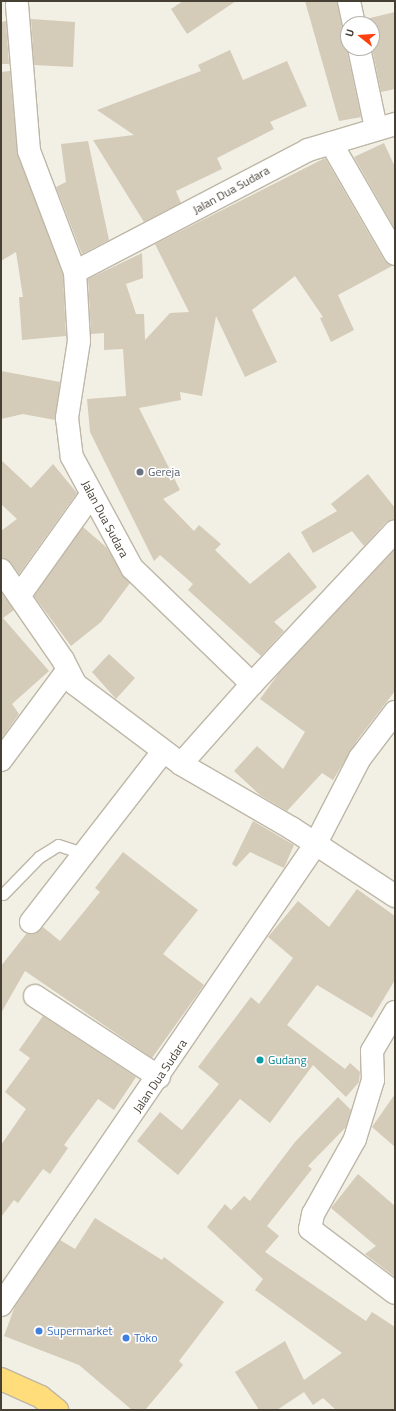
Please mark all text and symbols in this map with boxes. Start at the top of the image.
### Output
north arrow [340,16,380,56]
text: U [341,27,358,39]
street label: Jalan Dua Sudara [190,163,272,217]
place label: Gereja [148,465,180,479]
marker: Gereja [135,467,145,477]
street label: Jalan Dua Sudara [79,478,131,560]
street label: Jalan Dua Sudara [130,1037,190,1115]
place label: Gudang [268,1053,307,1067]
marker: Gudang [255,1055,265,1065]
place label: Supermarket [47,1324,112,1338]
marker: Supermarket [34,1326,44,1336]
place label: Toko [134,1331,157,1345]
marker: Toko [121,1333,131,1343]

